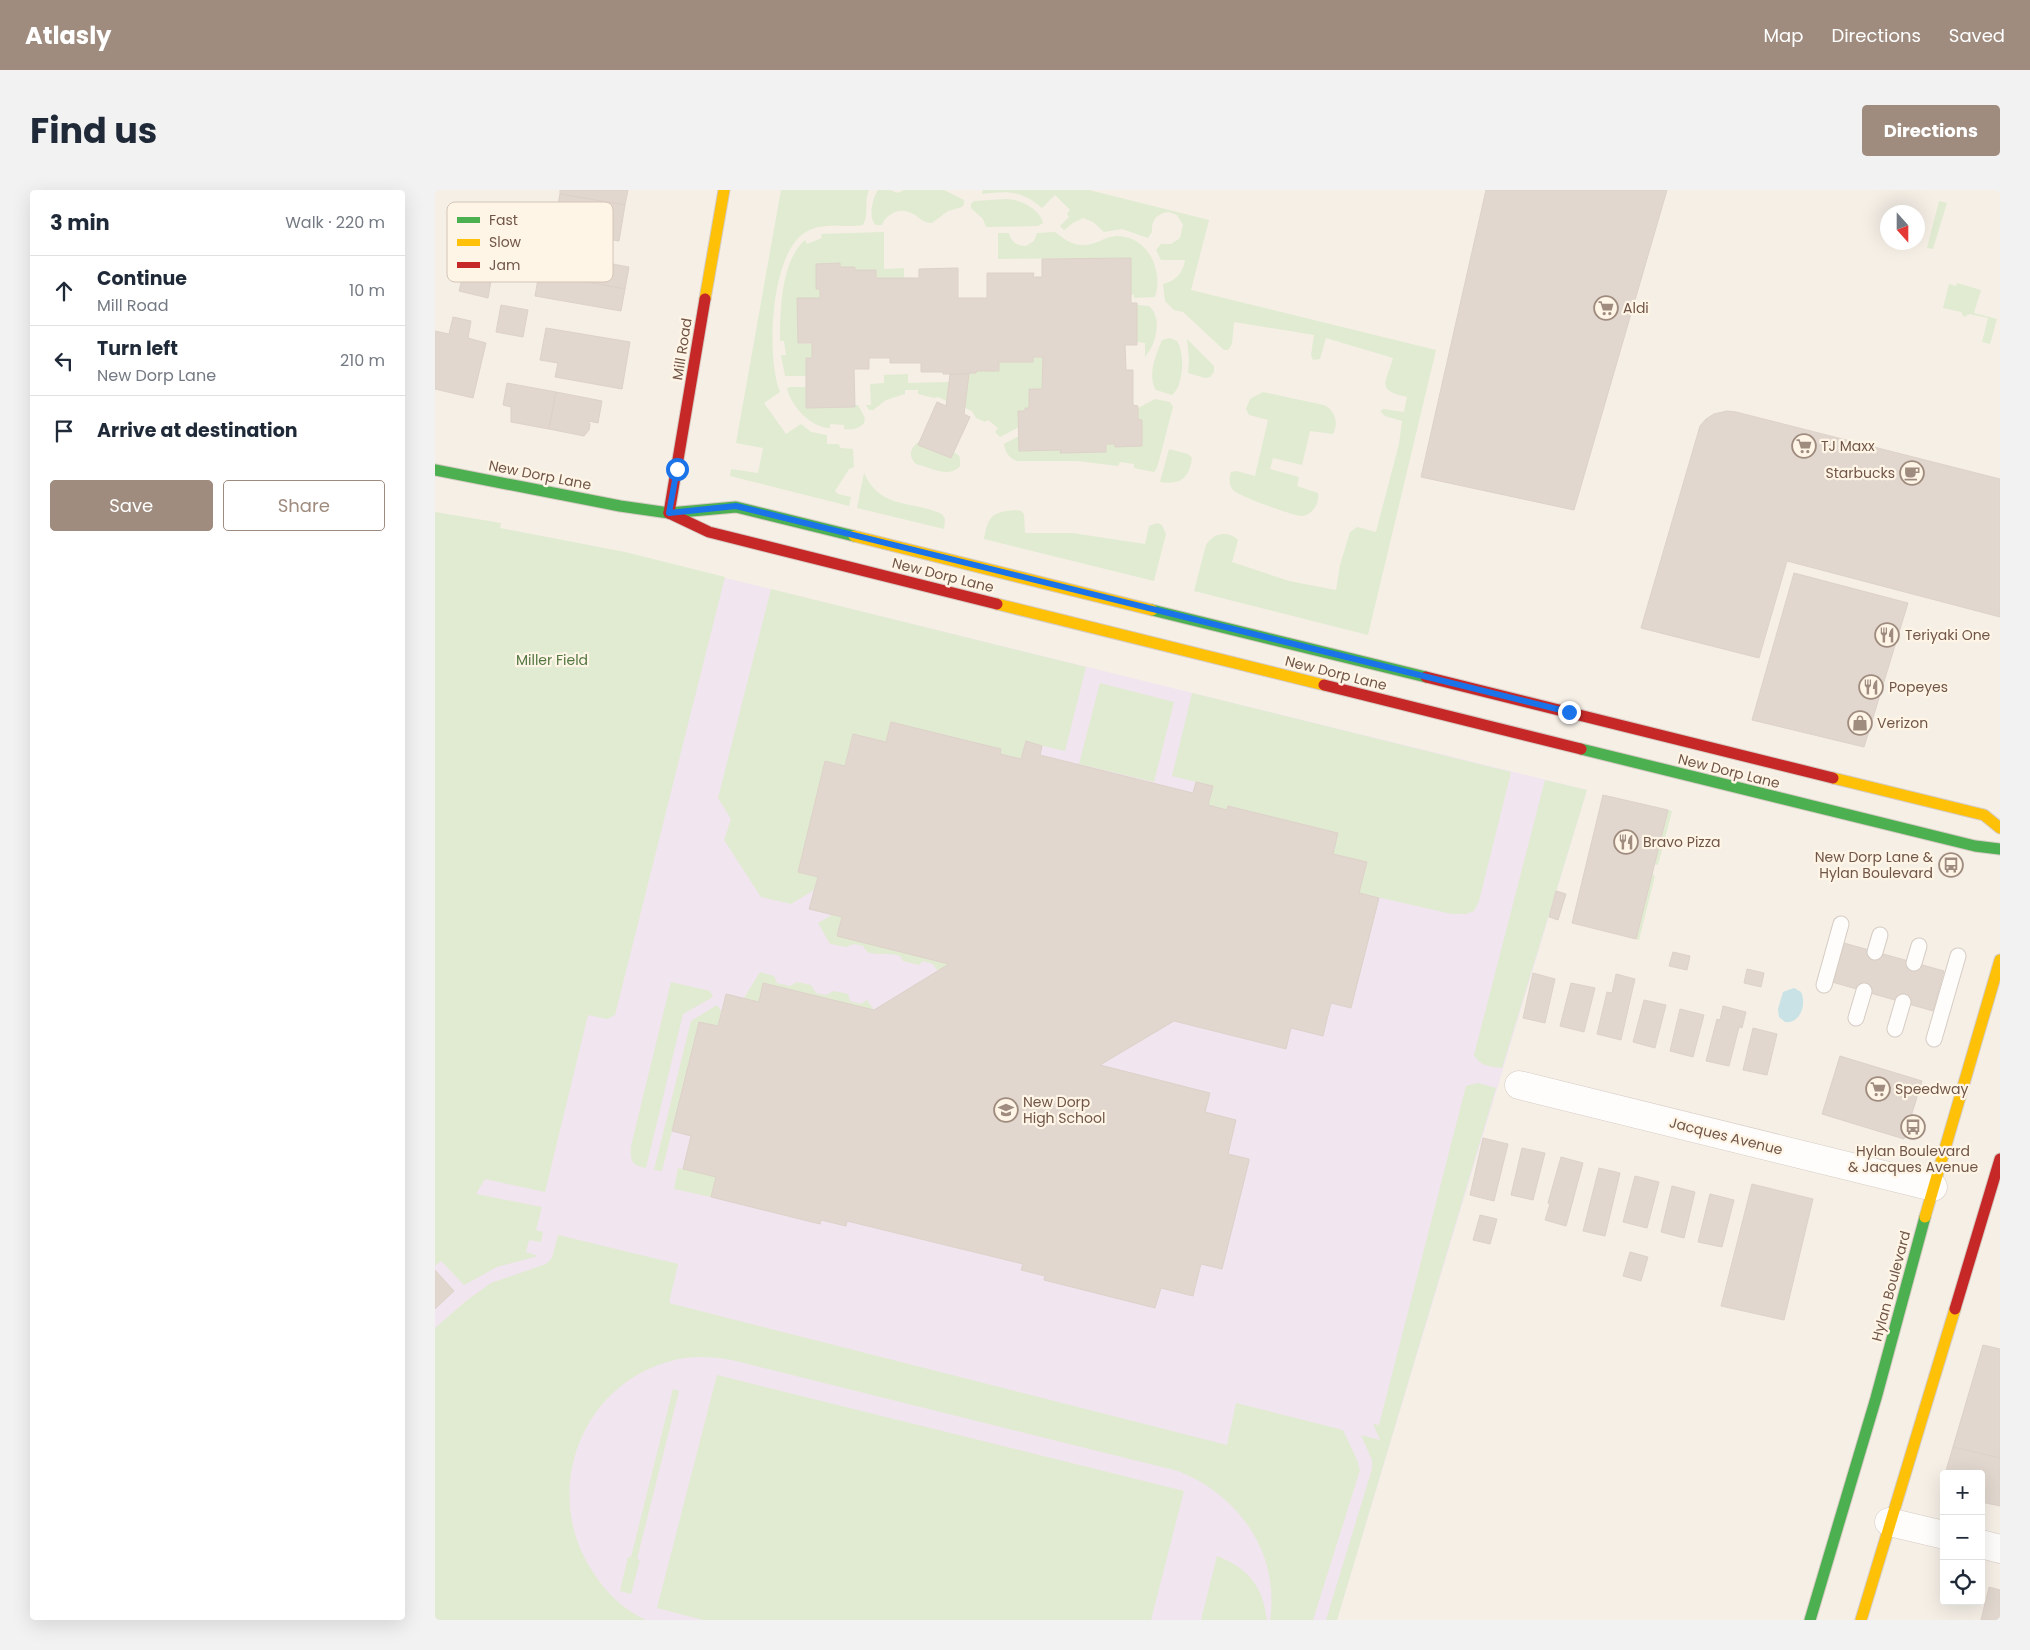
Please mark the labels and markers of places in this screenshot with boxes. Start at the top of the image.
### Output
supermarket icon: Aldi [1593,295,1619,321]
place label: Aldi [1623,298,1649,318]
supermarket icon: TJ Maxx [1791,433,1817,459]
place label: TJ Maxx [1821,436,1875,456]
cafe icon: Starbucks [1899,460,1925,486]
place label: Starbucks [1826,463,1895,483]
restaurant icon: Teriyaki One [1874,622,1900,648]
place label: Teriyaki One [1905,625,1991,645]
restaurant icon: Popeyes [1858,674,1884,700]
place label: Popeyes [1889,677,1948,697]
shop icon: Verizon [1847,710,1873,736]
place label: Verizon [1877,713,1928,733]
restaurant icon: Bravo Pizza [1613,829,1639,855]
place label: Bravo Pizza [1643,832,1721,852]
place label: New Dorp Lane & Hylan Boulevard [1815,847,1934,883]
bus stop icon: New Dorp Lane & Hylan Boulevard [1938,852,1964,878]
supermarket icon: Speedway [1865,1076,1891,1102]
place label: Speedway [1895,1079,1968,1099]
place label: New Dorp High School [1023,1092,1105,1128]
school or university icon: New Dorp High School [993,1097,1019,1123]
bus stop icon: Hylan Boulevard & Jacques Avenue [1900,1114,1926,1140]
place label: Hylan Boulevard & Jacques Avenue [1848,1141,1978,1177]

